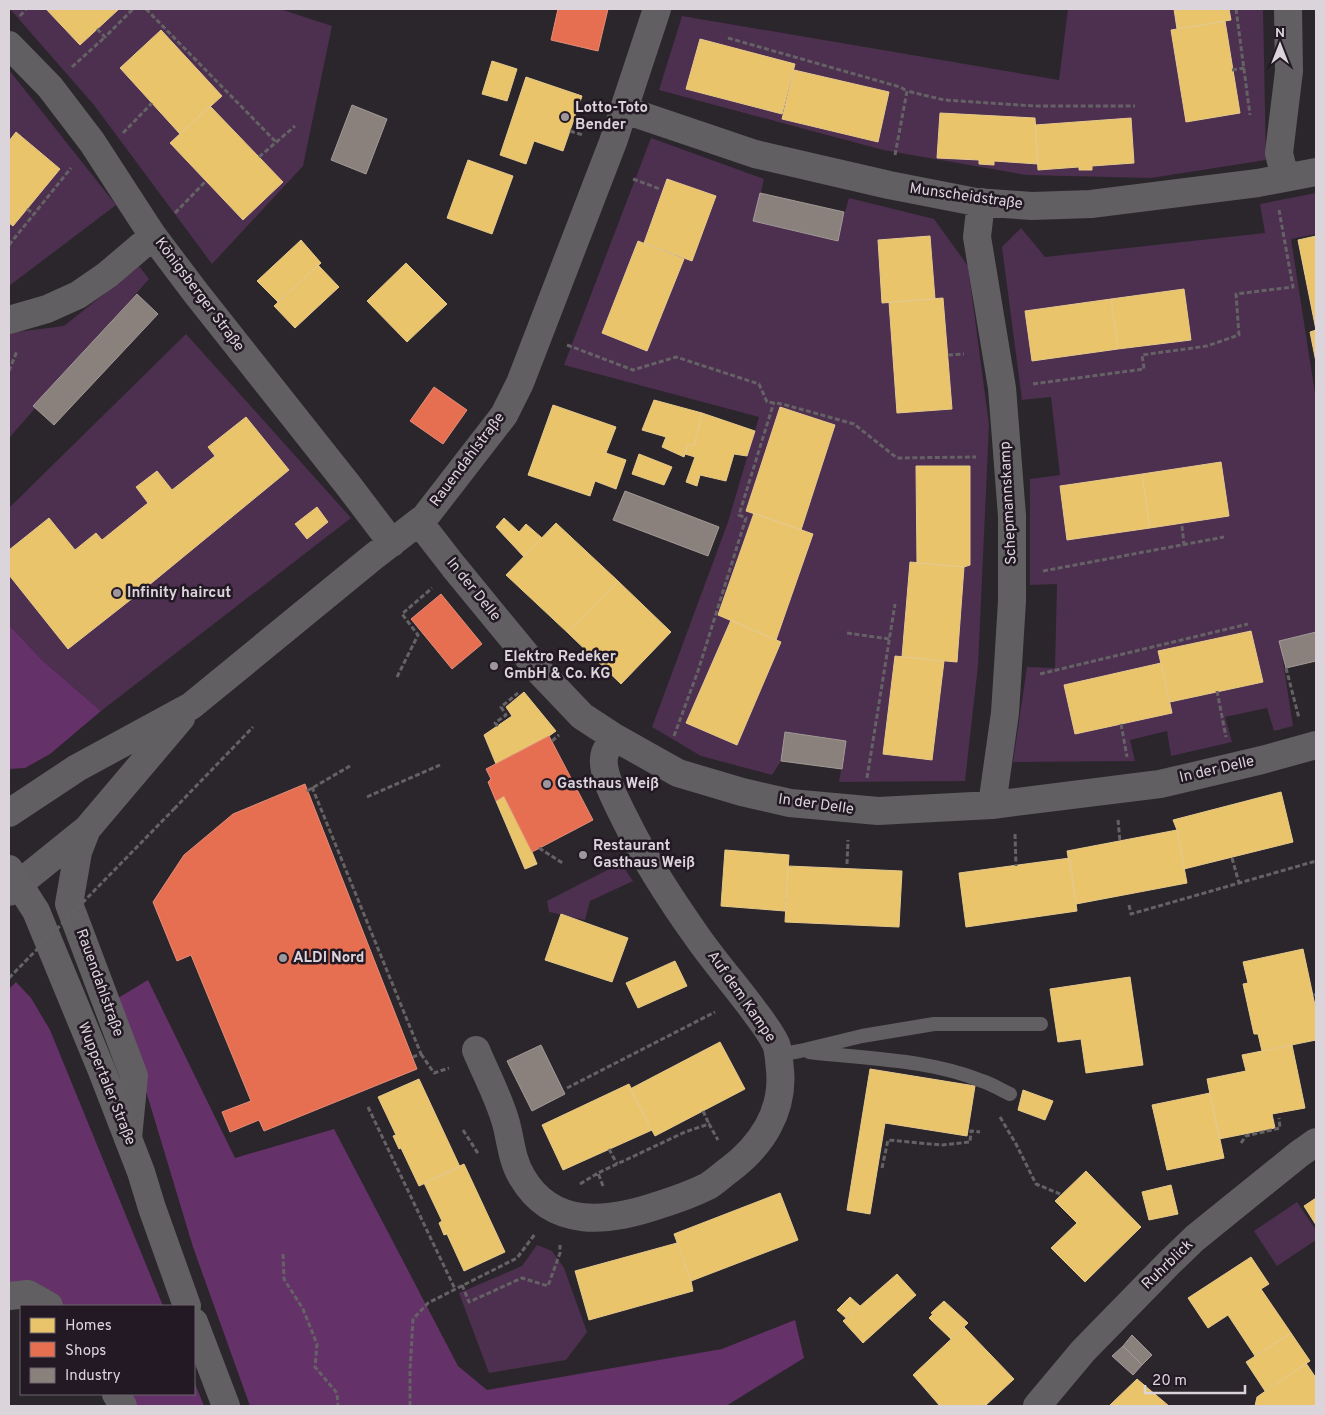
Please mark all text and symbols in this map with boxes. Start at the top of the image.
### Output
north arrow [1255,20,1305,70]
text: N [1275,25,1285,42]
place label: Lotto-Toto Bender [575,99,648,135]
marker: Lotto-Toto Bender [559,111,571,123]
street label: Munscheidstraße [908,180,1024,214]
street label: Königsberger Straße [150,234,248,356]
street label: Rauendahlstraße [426,409,510,511]
street label: Schepmannskamp [996,441,1022,565]
street label: In der Delle [442,554,504,626]
place label: Infinity haircut [127,584,231,603]
marker: Infinity haircut [111,587,123,599]
place label: Elektro Redeker GmbH & Co. KG [504,648,617,684]
marker: Elektro Redeker GmbH & Co. KG [488,660,500,672]
street label: In der Delle [1178,752,1256,788]
place label: Gasthaus Weiß [557,775,659,794]
marker: Gasthaus Weiß [541,778,553,790]
street label: In der Delle [777,790,855,820]
place label: Restaurant Gasthaus Weiß [593,837,695,873]
marker: Restaurant Gasthaus Weiß [577,849,589,861]
street label: Rauendahlstraße [71,926,127,1040]
street label: Auf dem Kampe [702,948,780,1046]
place label: ALDI Nord [293,949,365,968]
marker: ALDI Nord [277,952,289,964]
street label: Wuppertaler Straße [73,1020,139,1148]
street label: Ruhrblick [1138,1236,1198,1294]
legend [20,1305,195,1395]
text: Homes [65,1317,112,1336]
text: Shops [65,1342,106,1361]
scale bar [1145,1362,1245,1394]
text: Industry [65,1367,121,1386]
text: 20 m [1152,1372,1187,1391]

